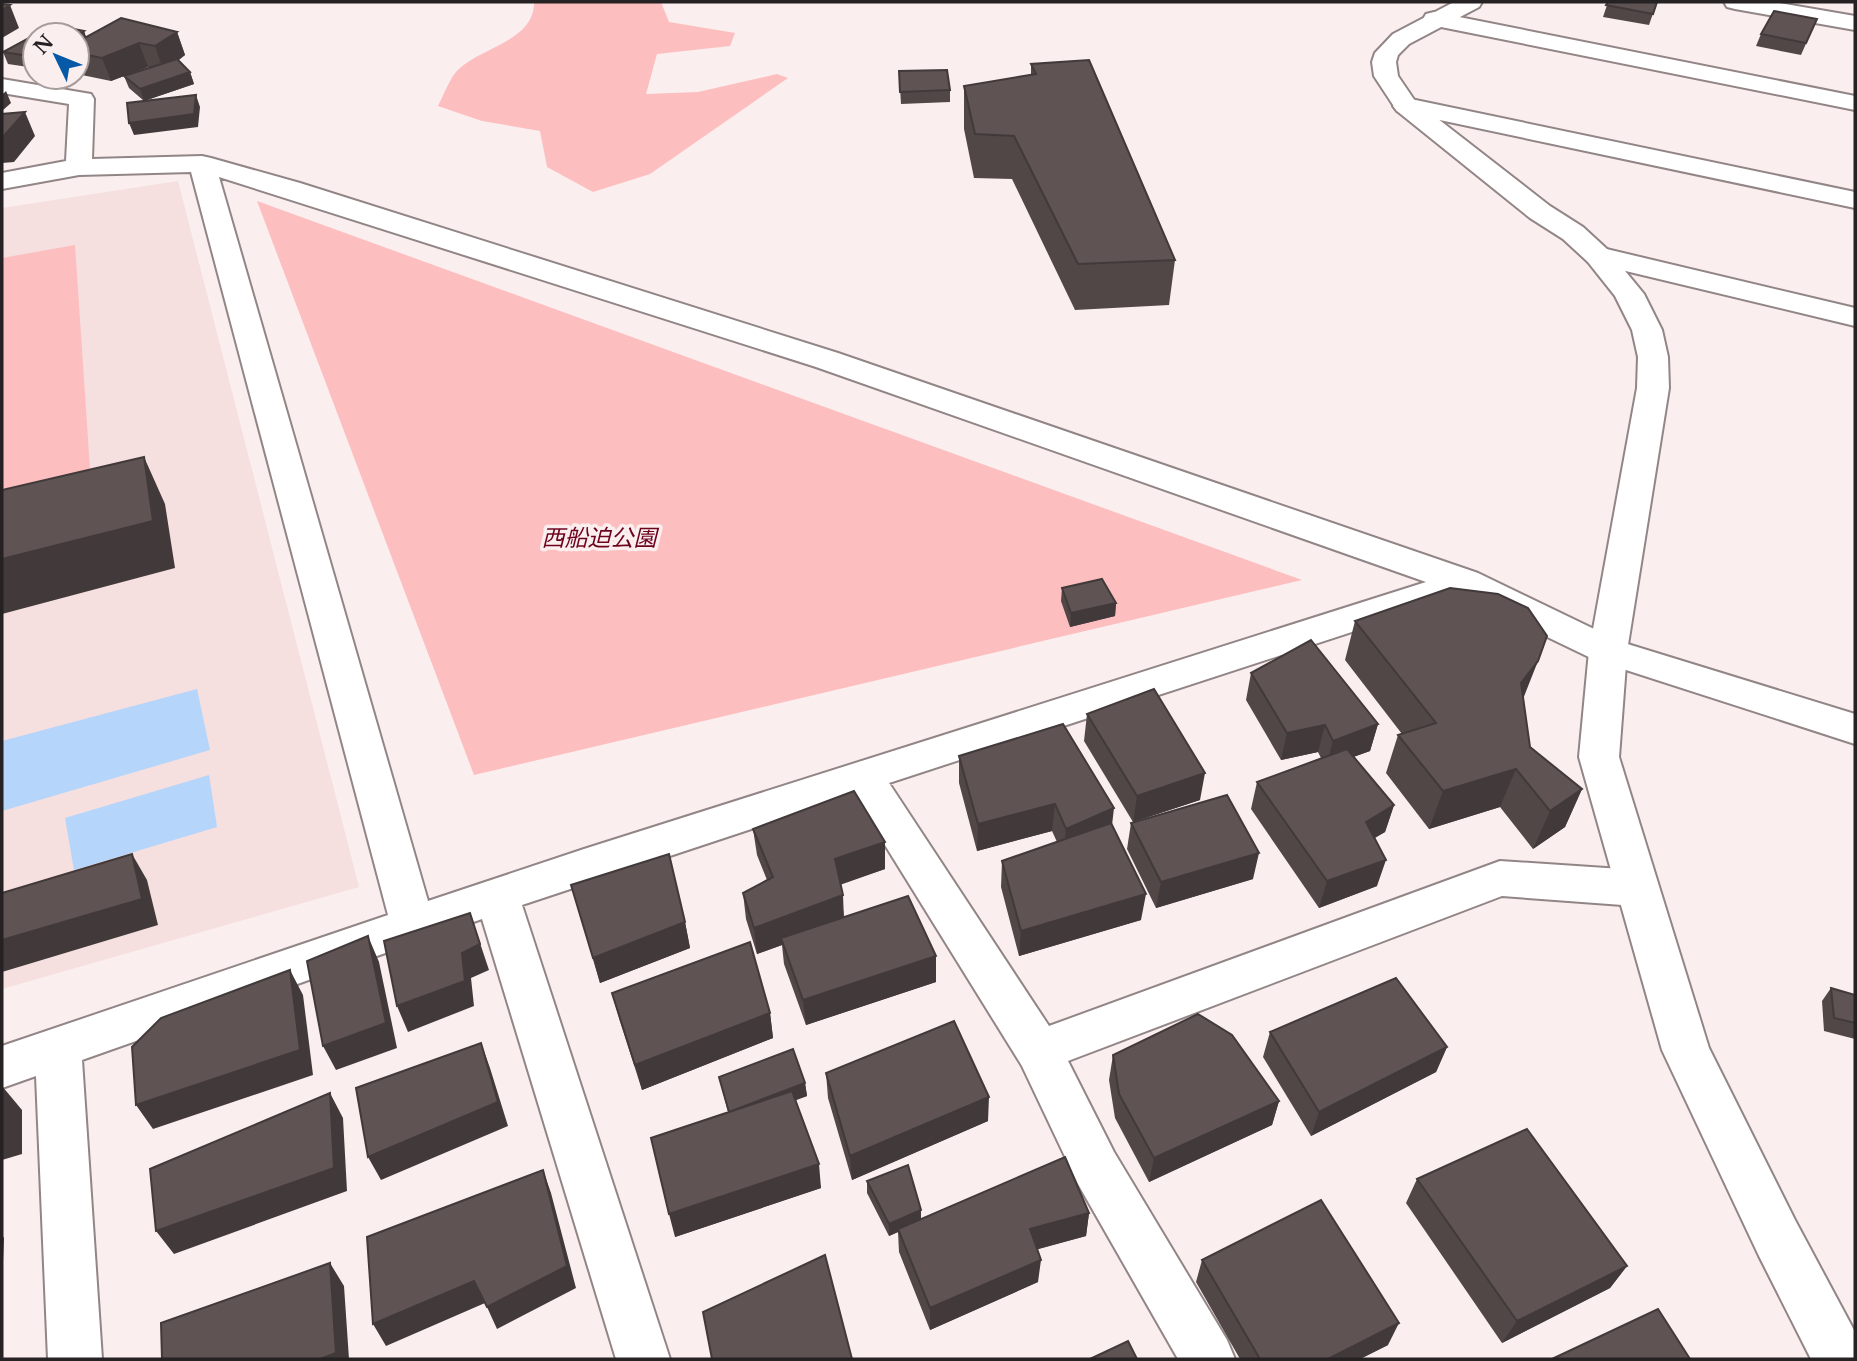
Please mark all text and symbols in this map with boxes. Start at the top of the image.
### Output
north arrow [21,21,91,91]
text: N [29,30,59,59]
park label: 西船迫公園 [542,524,660,552]

